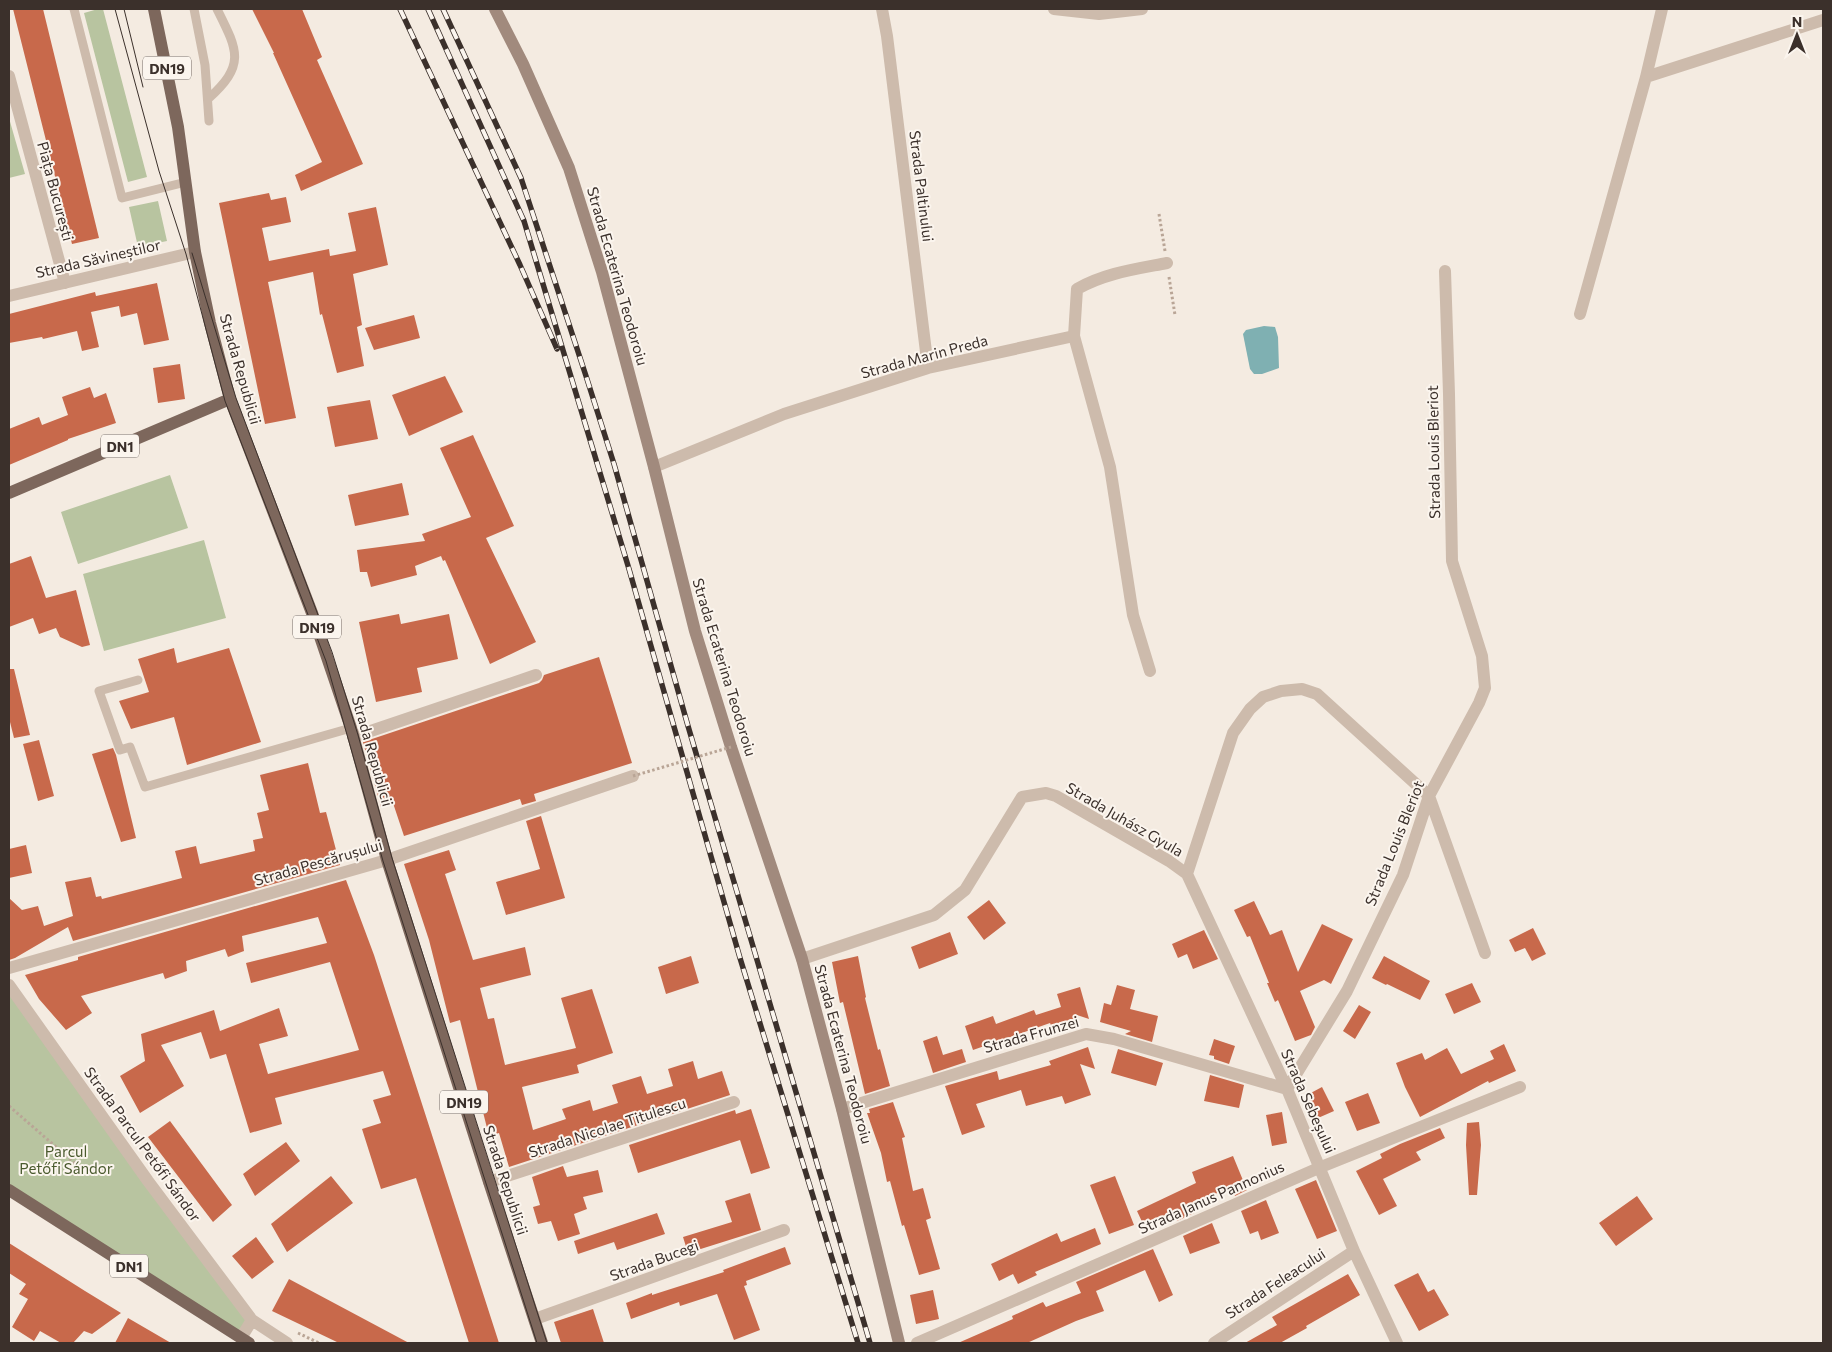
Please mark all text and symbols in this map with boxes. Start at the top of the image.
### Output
north arrow [1772,10,1822,60]
text: N [1792,13,1802,30]
road number: DN19 [143,56,191,80]
street label: Strada Paltinului [906,129,938,243]
street label: Piața București [32,139,78,243]
street label: Strada Ecaterina Teodoroiu [584,185,652,367]
street label: Strada Săvineștilor [34,235,163,283]
street label: Strada Republicii [217,312,265,426]
street label: Strada Marin Preda [858,330,990,382]
street label: Strada Louis Bleriot [1423,385,1443,519]
road number: DN1 [101,434,139,458]
street label: Strada Ecaterina Teodoroiu [689,576,761,758]
road number: DN19 [293,616,341,638]
street label: Strada Republicii [349,694,397,808]
street label: Strada Juhász Gyula [1063,778,1187,860]
street label: Strada Louis Bleriot [1361,778,1427,908]
street label: Strada Pescărușului [252,835,385,891]
street label: Strada Ecaterina Teodoroiu [811,962,877,1146]
street label: Strada Frunzei [981,1012,1081,1056]
street label: Strada Sebeșului [1276,1046,1340,1157]
street label: Strada Parcul Petőfi Sándor [81,1063,205,1225]
road number: DN19 [440,1090,488,1114]
street label: Strada Nicolae Titulescu [526,1093,688,1161]
street label: Strada Republicii [480,1123,532,1237]
park label: Parcul Petőfi Sándor [19,1142,113,1177]
street label: Strada Janus Pannonius [1135,1157,1287,1237]
street label: Strada Bucegi [607,1236,701,1284]
street label: Strada Feleacului [1222,1244,1328,1322]
road number: DN1 [110,1254,148,1278]

